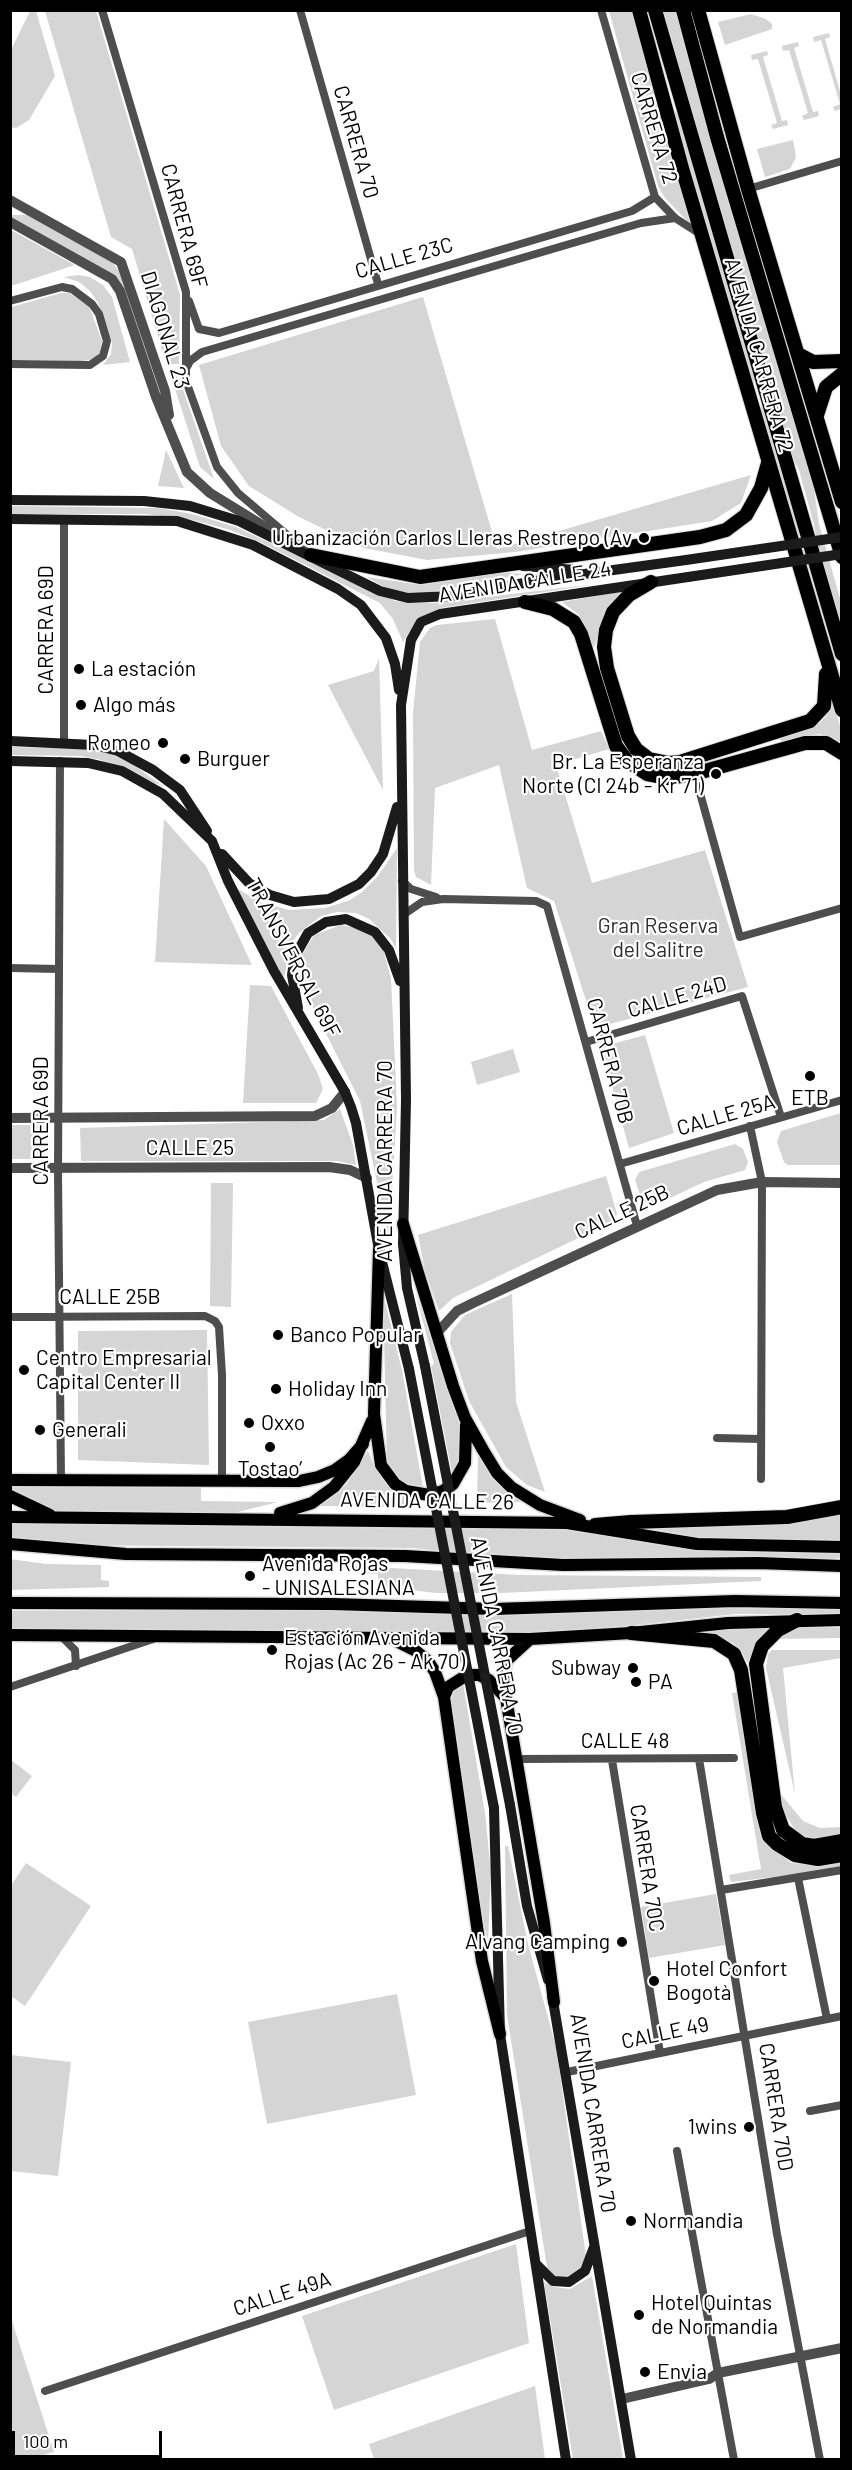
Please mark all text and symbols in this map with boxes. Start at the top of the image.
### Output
street label: CARRERA 72 [625,69,683,187]
street label: CARRERA 70 [328,83,384,201]
street label: CARRERA 69F [155,161,213,291]
street label: CALLE 23C [352,232,456,284]
street label: AVENIDA CARRERA 72 [719,255,799,455]
street label: DIAGONAL 23 [135,268,195,392]
place label: Urbanización Carlos Lleras Restrepo (Av [272,525,632,551]
marker: Urbanización Carlos Lleras Restrepo (Av [637,531,651,545]
street label: AVENIDA CALLE 24 [437,556,613,608]
street label: CARRERA 69D [33,565,59,695]
place label: La estación [91,656,196,682]
marker: La estación [72,662,86,676]
place label: Algo más [93,692,176,718]
marker: Algo más [74,698,88,712]
place label: Romeo [87,730,151,756]
marker: Romeo [156,736,170,750]
place label: Burguer [197,746,270,772]
place label: Br. La Esperanza Norte (Cl 24b - Kr 71) [522,749,704,799]
marker: Burguer [178,752,192,766]
marker: Br. La Esperanza Norte (Cl 24b - Kr 71) [709,767,723,781]
street label: TRANSVERSAL 69F [240,874,346,1042]
park label: Gran Reserva del Salitre [598,913,718,963]
street label: CALLE 24D [624,971,730,1023]
street label: CARRERA 70B [581,995,639,1127]
street label: CARRERA 69D [28,1056,54,1186]
street label: AVENIDA CARRERA 70 [372,1060,398,1262]
marker: ETB [803,1069,817,1083]
place label: ETB [791,1085,829,1111]
street label: CALLE 25A [674,1089,778,1141]
street label: CALLE 25 [146,1135,234,1161]
street label: CALLE 25B [571,1179,673,1245]
street label: CALLE 25B [59,1284,161,1310]
place label: Banco Popular [290,1322,421,1348]
marker: Banco Popular [271,1328,285,1342]
place label: Centro Empresarial Capital Center II [36,1345,212,1395]
marker: Centro Empresarial Capital Center II [17,1363,31,1377]
place label: Holiday Inn [288,1376,387,1402]
marker: Holiday Inn [269,1382,283,1396]
place label: Oxxo [261,1410,305,1436]
marker: Oxxo [242,1416,256,1430]
place label: Generali [52,1417,127,1443]
marker: Generali [33,1423,47,1437]
marker: Tostao’ [263,1440,277,1454]
place label: Tostao’ [238,1456,302,1482]
street label: AVENIDA CALLE 26 [340,1487,514,1515]
street label: AVENIDA CARRERA 70 [465,1535,529,1737]
place label: Avenida Rojas - UNISALESIANA [262,1551,415,1601]
marker: Avenida Rojas - UNISALESIANA [243,1569,257,1583]
place label: Estación Avenida Rojas (Ac 26 - Ak 70) [284,1625,465,1675]
marker: Estación Avenida Rojas (Ac 26 - Ak 70) [265,1643,279,1657]
place label: Subway [551,1655,621,1681]
marker: Subway [626,1661,640,1675]
place label: PA [648,1669,673,1695]
marker: PA [629,1675,643,1689]
street label: CALLE 48 [581,1728,669,1754]
street label: CARRERA 70C [624,1802,670,1934]
place label: Alvang Camping [465,1929,610,1955]
marker: Alvang Camping [615,1935,629,1949]
place label: Hotel Confort Bogotà [666,1956,788,2006]
marker: Hotel Confort Bogotà [647,1974,661,1988]
street label: AVENIDA CARRERA 70 [565,2011,621,2215]
street label: CALLE 49 [619,2011,711,2055]
street label: CARRERA 70D [753,2041,799,2173]
place label: 1wins [688,2114,737,2140]
marker: 1wins [742,2120,756,2134]
place label: Normandia [643,2208,743,2234]
marker: Normandia [624,2214,638,2228]
street label: CALLE 49A [230,2266,334,2322]
place label: Hotel Quintas de Normandia [651,2290,778,2340]
marker: Hotel Quintas de Normandia [632,2308,646,2322]
place label: Envia [657,2359,707,2385]
marker: Envia [638,2365,652,2379]
scale bar [15,2419,165,2457]
text: 100 m [23,2430,68,2452]

